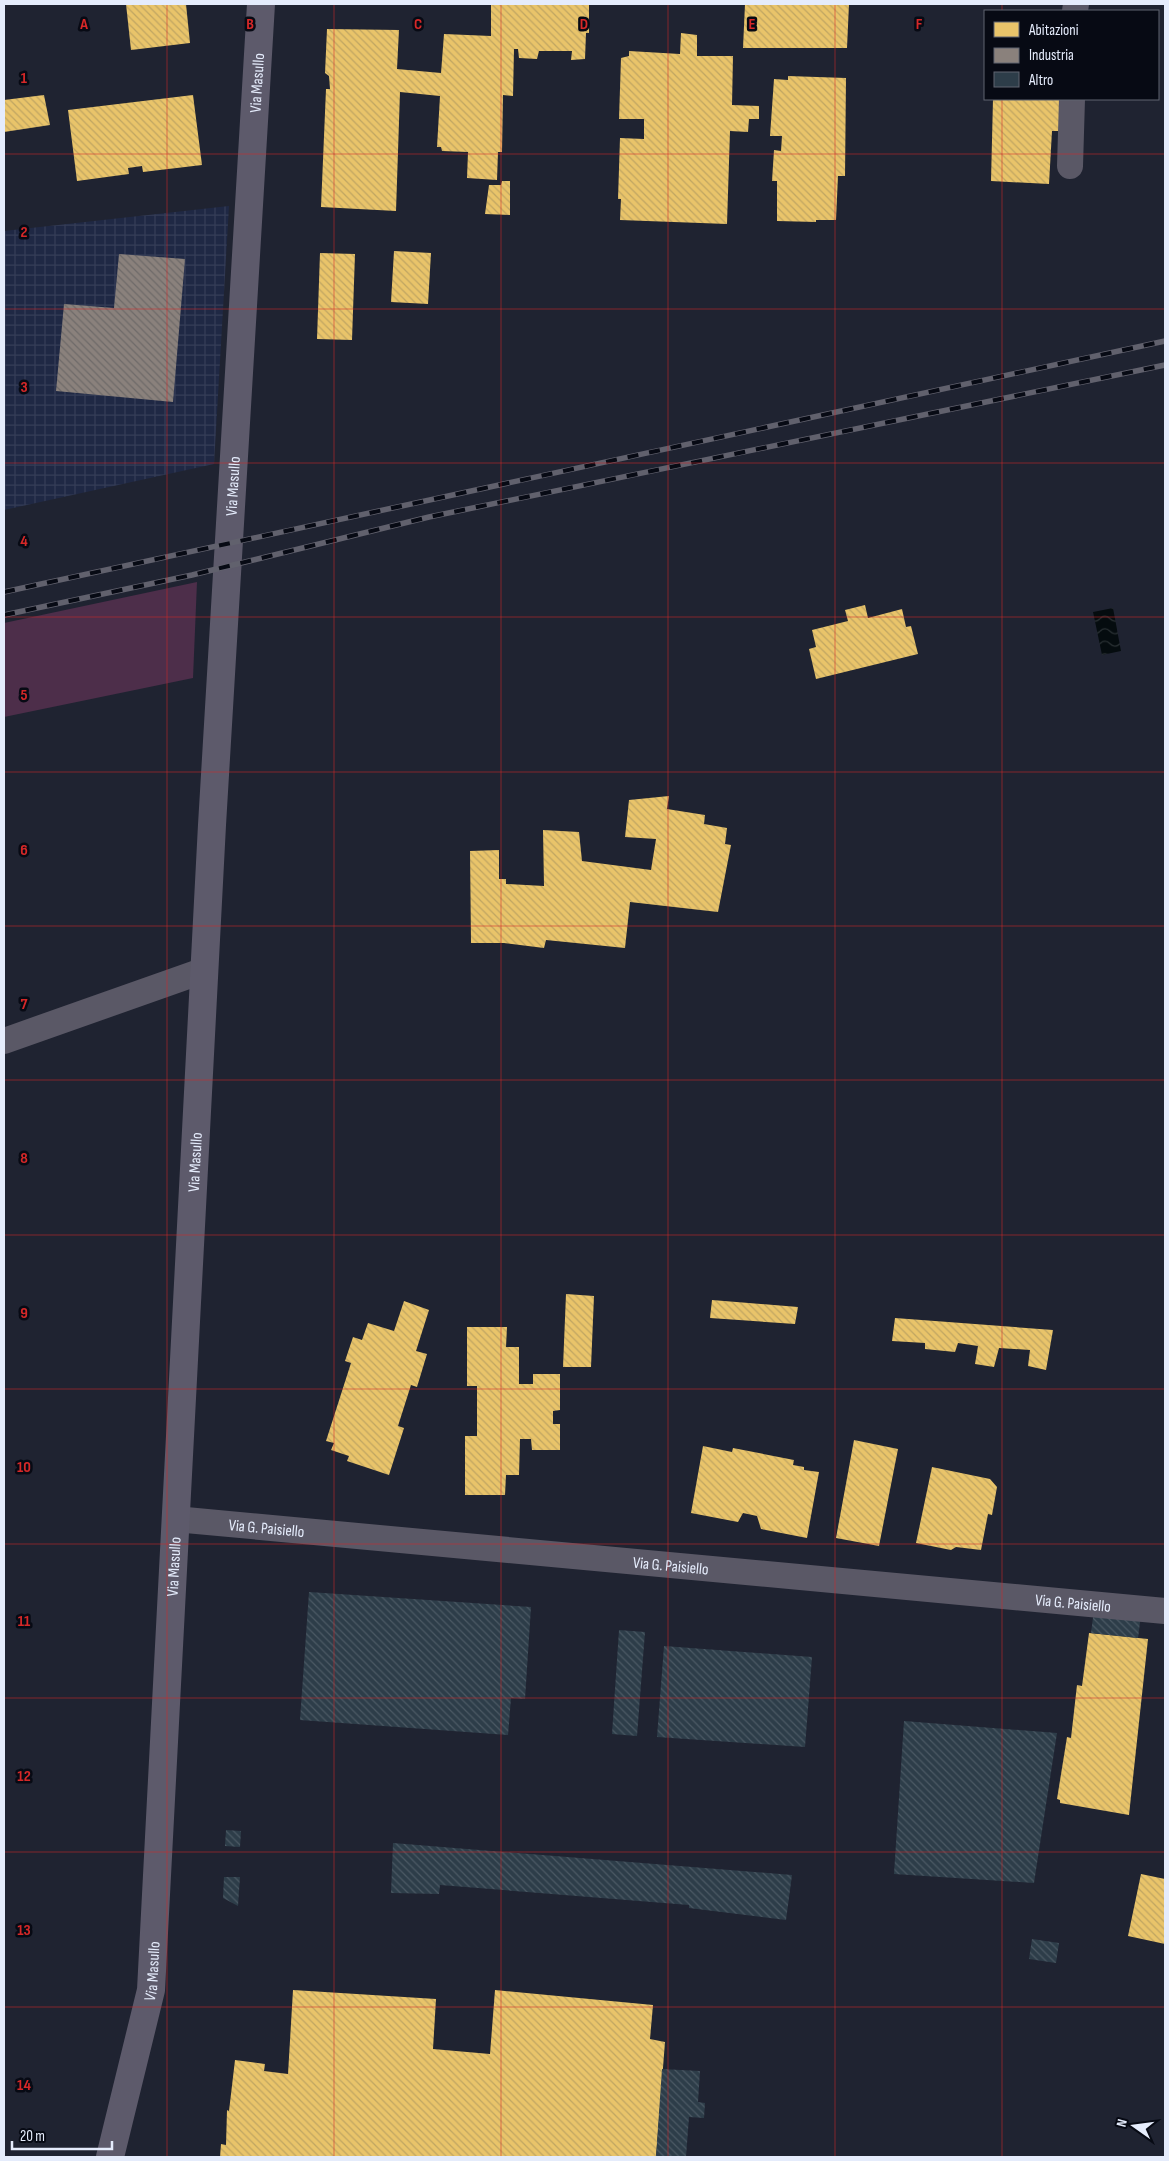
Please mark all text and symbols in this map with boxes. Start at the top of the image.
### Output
legend [984,10,1159,100]
text: A [79,15,88,34]
text: B [246,15,254,34]
text: C [414,15,422,34]
text: D [580,15,588,34]
text: E [749,15,756,34]
text: F [916,15,923,34]
text: Abitazioni [1028,21,1079,40]
text: Industria [1029,46,1074,65]
street label: Via Masullo [247,53,269,113]
text: 1 [21,69,28,88]
text: Altro [1028,71,1053,90]
text: 2 [20,223,28,242]
text: 3 [20,378,28,397]
street label: Via Masullo [222,456,245,517]
text: 4 [20,532,28,551]
text: 5 [20,686,28,705]
text: 6 [20,841,28,860]
text: 7 [21,995,28,1014]
street label: Via Masullo [185,1132,207,1192]
text: 8 [20,1149,28,1168]
text: 9 [20,1304,28,1323]
text: 10 [17,1458,31,1477]
street label: Via G. Paisiello [228,1516,305,1542]
street label: Via Masullo [164,1536,186,1597]
street label: Via G. Paisiello [632,1554,709,1580]
street label: Via G. Paisiello [1034,1591,1112,1617]
text: 11 [18,1612,31,1631]
text: 12 [17,1767,31,1786]
text: 13 [17,1921,31,1940]
street label: Via Masullo [141,1941,165,2003]
text: 14 [17,2076,31,2095]
north arrow [1109,2101,1159,2151]
text: N [1113,2117,1131,2129]
scale bar [12,2118,112,2150]
text: 20 m [20,2127,45,2146]

